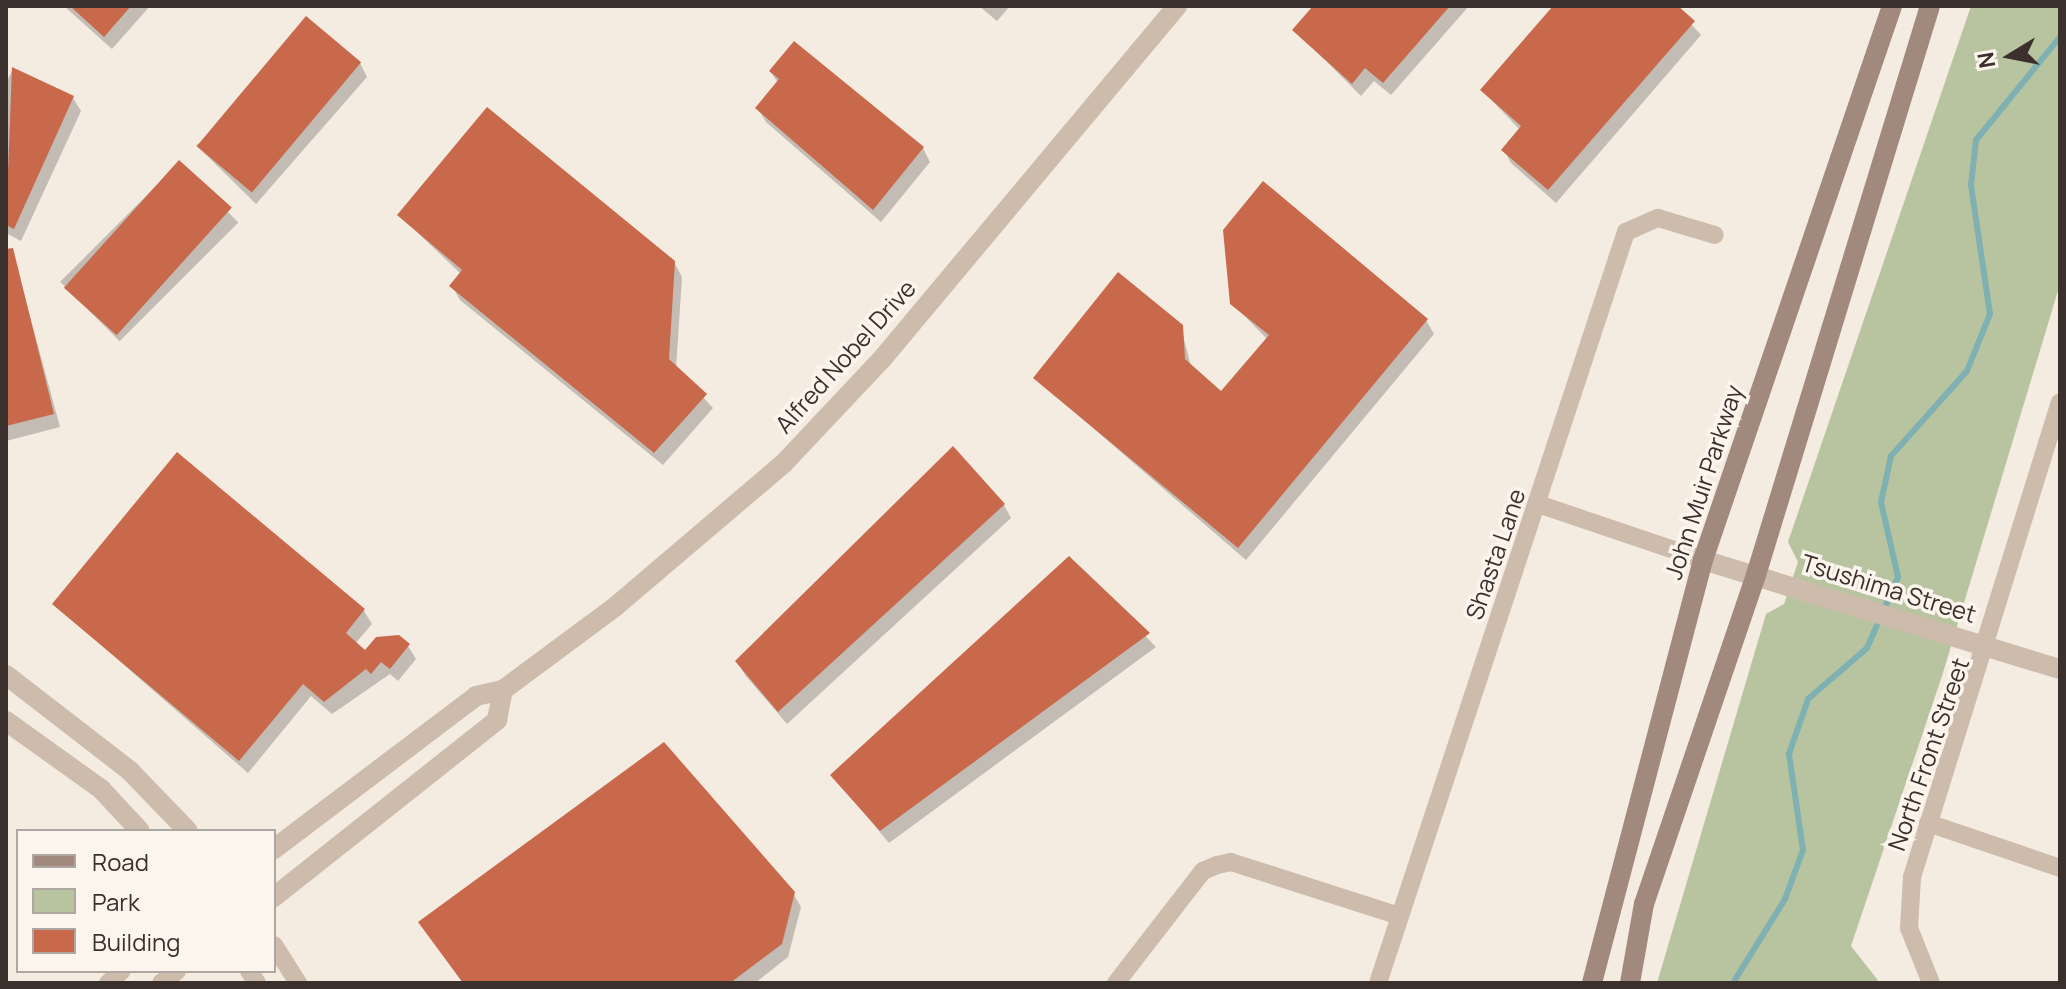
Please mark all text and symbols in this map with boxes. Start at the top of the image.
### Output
north arrow [1970,16,2050,96]
text: N [1970,50,2003,71]
street label: Alfred Nobel Drive [769,273,921,439]
street label: John Muir Parkway [1658,381,1748,583]
street label: Shasta Lane [1459,485,1531,623]
street label: Tsushima Street [1798,548,1980,628]
street label: North Front Street [1882,654,1974,854]
legend [16,829,276,973]
text: Road [92,845,149,878]
text: Park [92,885,140,918]
text: Building [92,925,180,958]

